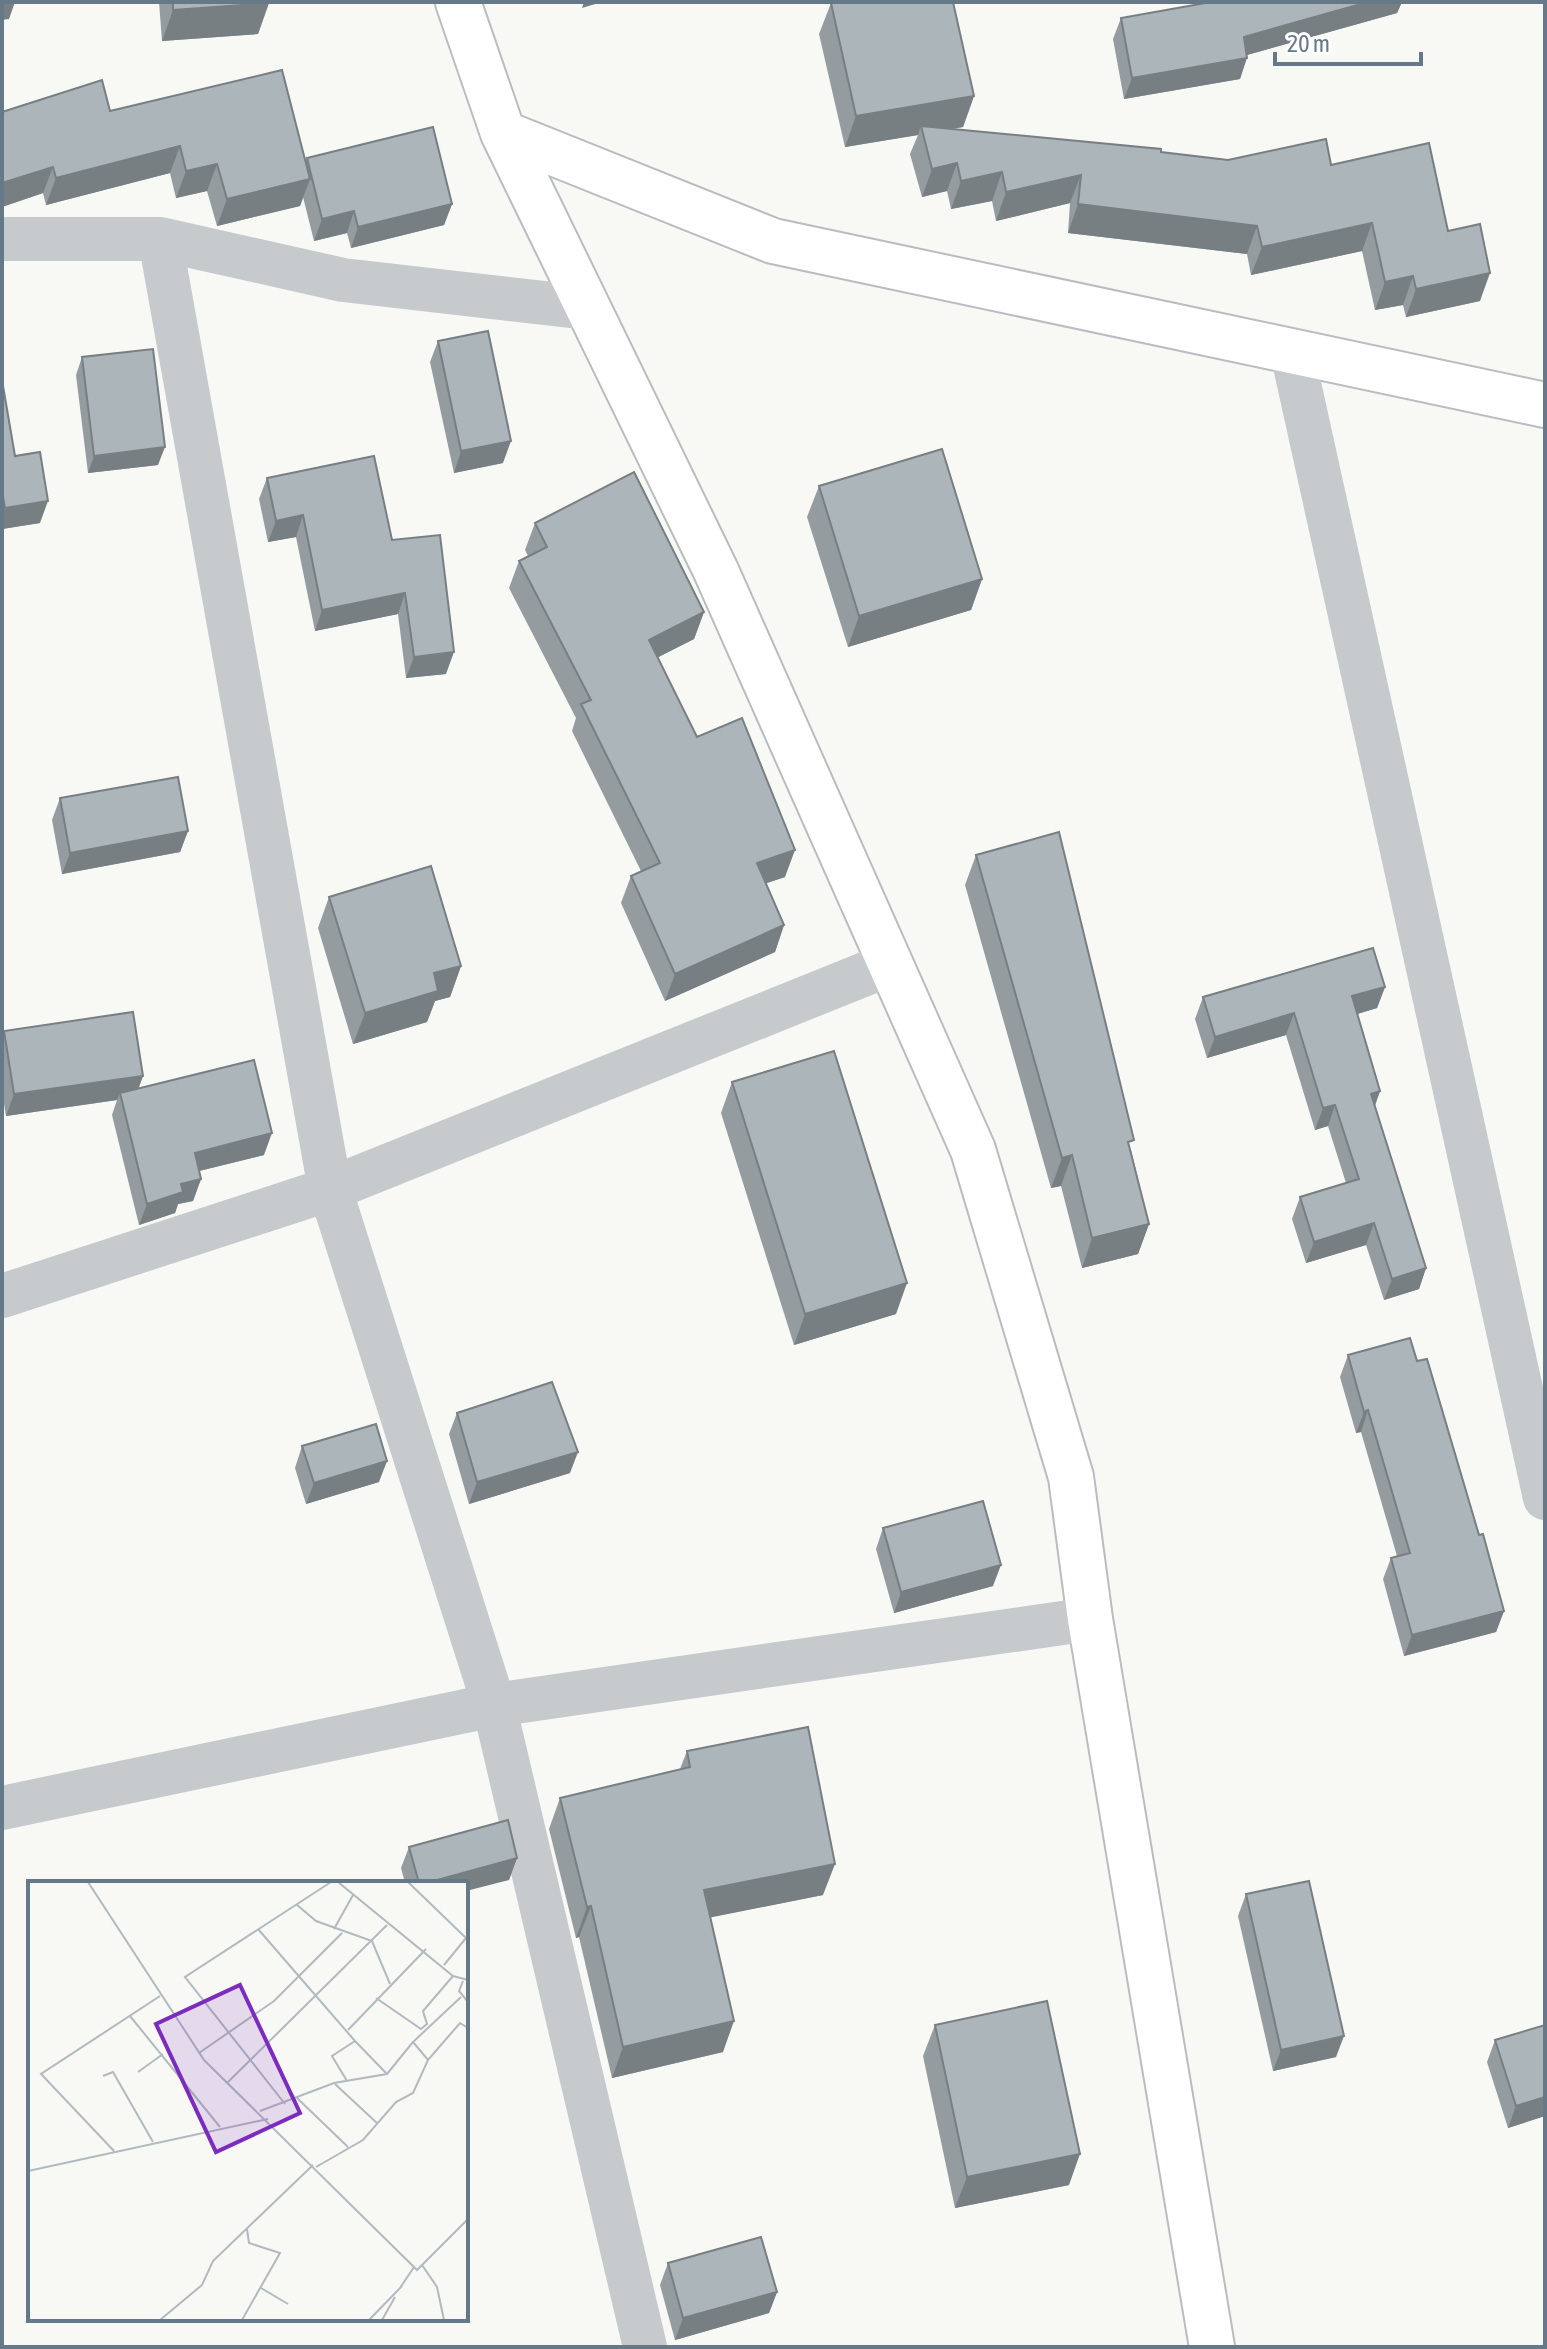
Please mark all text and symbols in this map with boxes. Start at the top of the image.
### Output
scale bar [1275,16,1421,66]
text: 20 m [1287,30,1330,57]
inset map [28,1881,468,2321]

